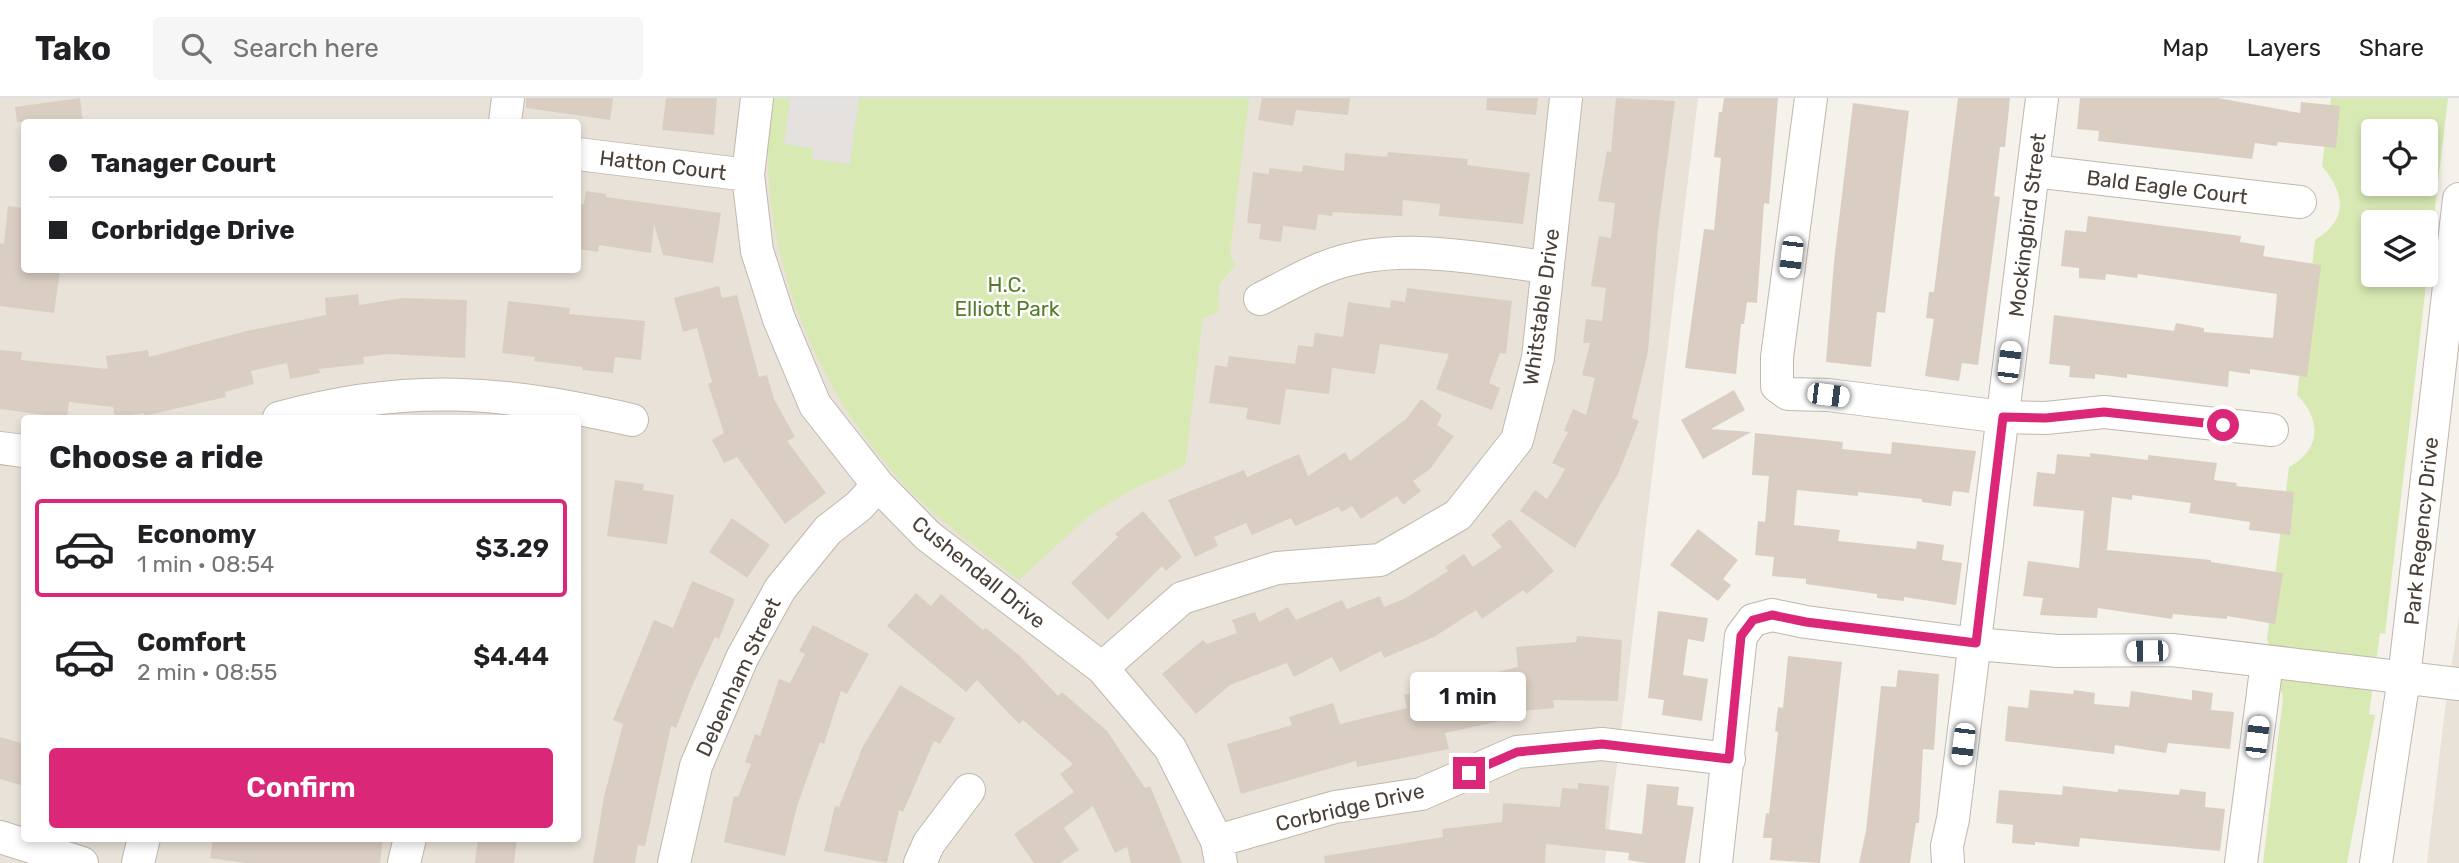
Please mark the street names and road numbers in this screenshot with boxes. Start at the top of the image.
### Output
street label: Mockingbird Street [2003,132,2051,318]
street label: Hatton Court [598,145,728,185]
street label: Bald Eagle Court [2085,165,2249,209]
street label: Whitstable Drive [1518,227,1564,387]
street label: Park Regency Drive [2399,436,2443,626]
street label: Cushendall Drive [907,510,1051,634]
street label: Debenham Street [690,594,786,760]
street label: Corbridge Drive [1273,778,1427,836]

